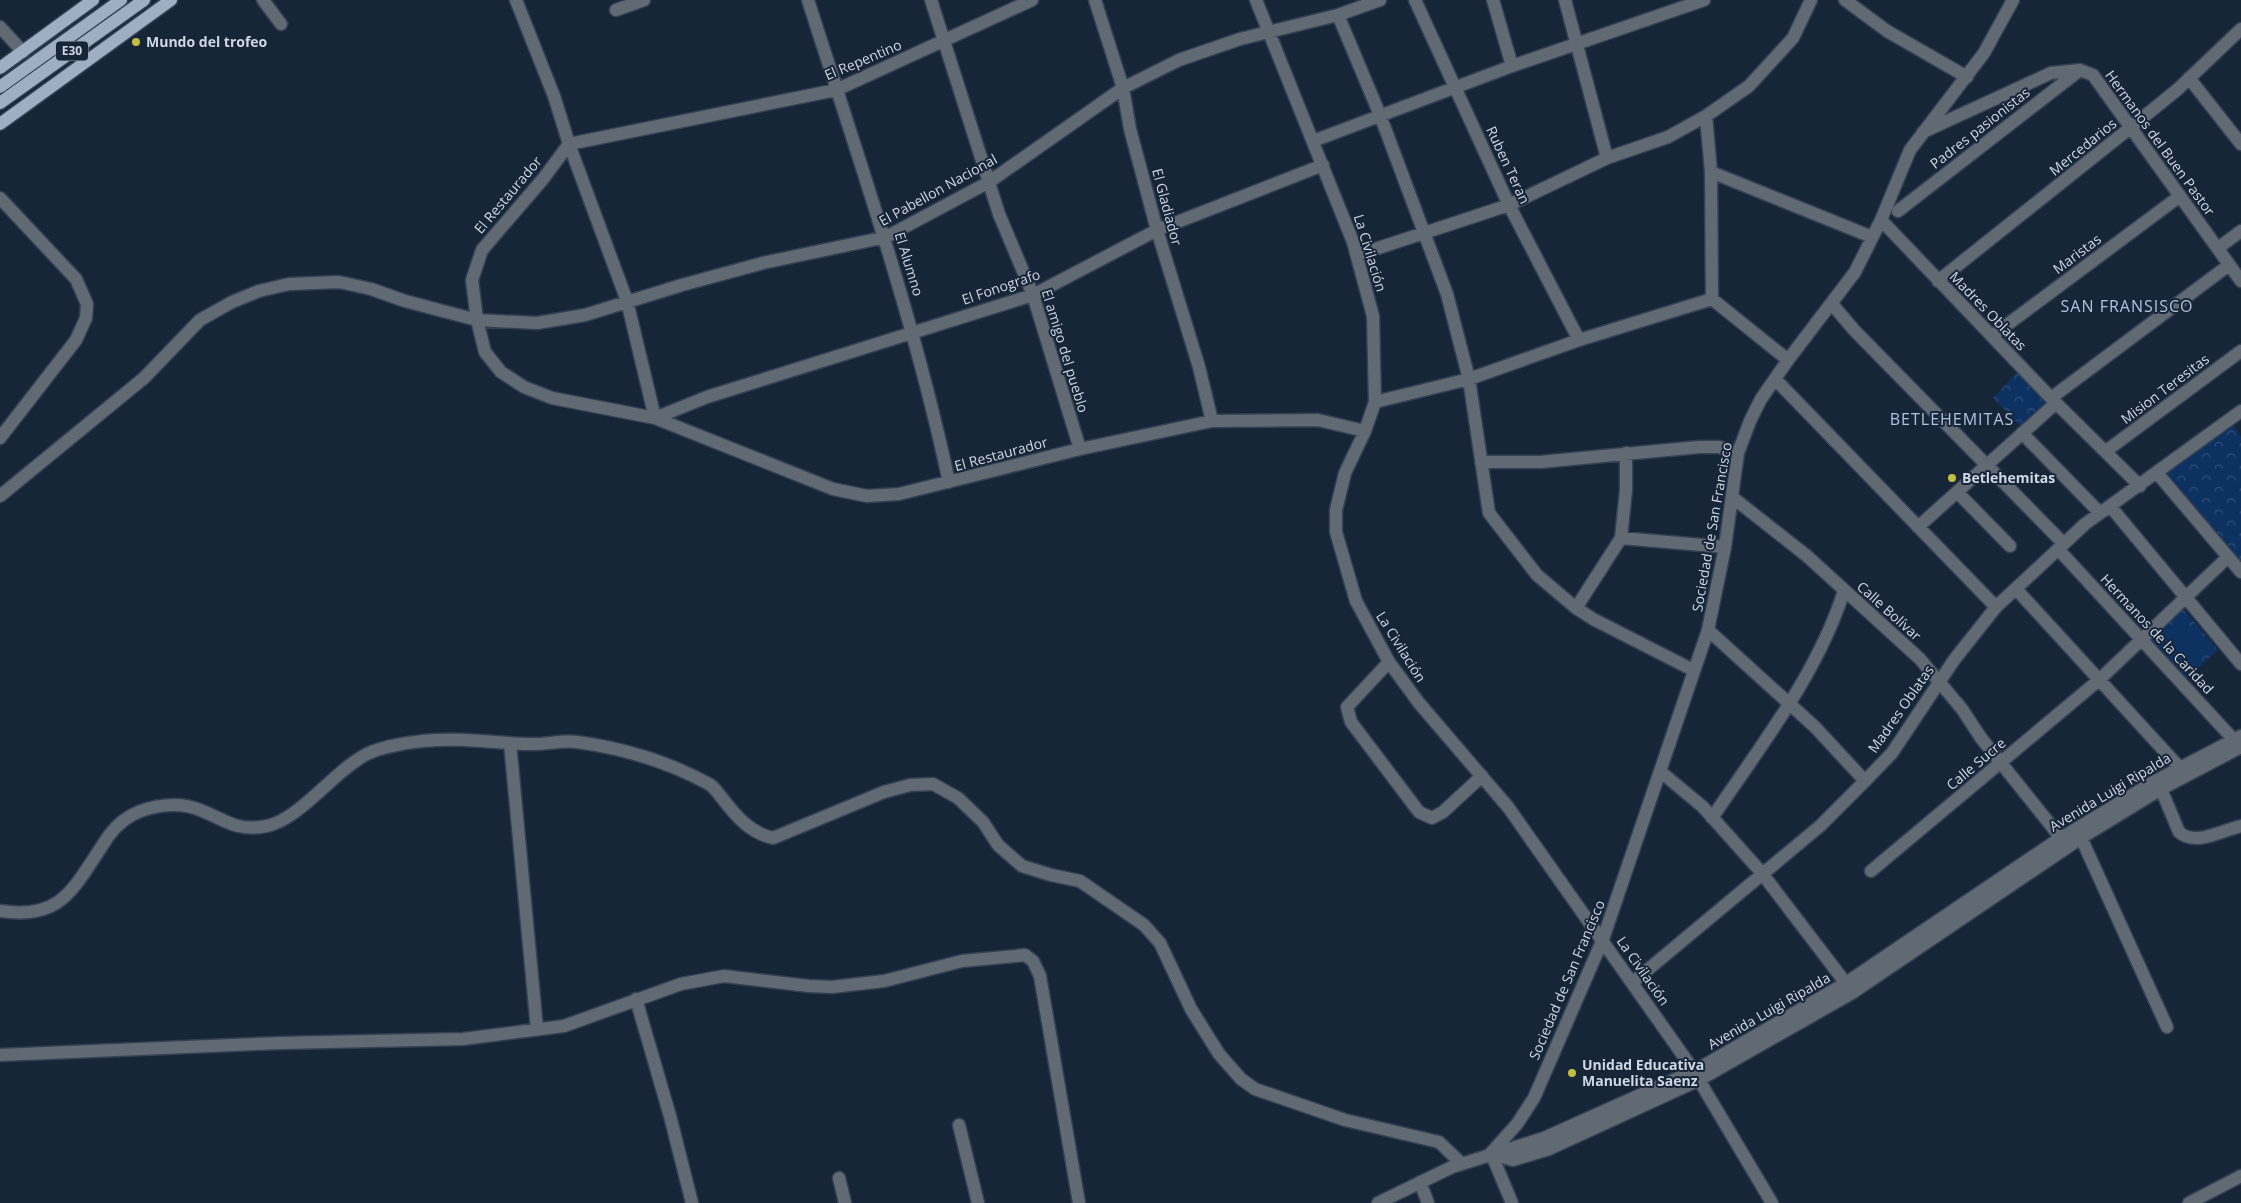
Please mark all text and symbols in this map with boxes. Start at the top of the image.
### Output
place label: Mundo del trofeo [146,32,268,51]
street label: El Repentino [821,35,904,84]
marker: Mundo del trofeo [130,36,142,48]
road number: E30 [56,41,88,60]
street label: Hermanos del Buen Pastor [2101,66,2220,219]
street label: Padres pasionistas [1926,82,2034,173]
street label: Mercedarios [2045,113,2121,180]
street label: Ruben Teran [1482,123,1535,207]
street label: El Pabellon Nacional [875,149,1000,230]
street label: El Restaurador [470,152,546,237]
street label: El Gladiador [1148,166,1187,248]
street label: La Civilación [1350,212,1391,294]
street label: Maristas [2049,229,2105,278]
street label: El Alumno [891,230,928,298]
street label: El Fonografo [959,264,1043,309]
street label: Madres Oblatas [1946,267,2031,355]
street label: El amigo del pueblo [1038,287,1093,415]
district label: SAN FRANSISCO [2061,295,2193,317]
street label: Mision Teresitas [2117,349,2213,428]
district label: BETLEHEMITAS [1890,408,2014,430]
street label: El Restaurador [952,432,1050,475]
street label: Sociedad de San Francisco [1687,441,1736,613]
place label: Betlehemitas [1962,468,2055,487]
marker: Betlehemitas [1946,472,1958,484]
street label: Hermanos de la Caridad [2097,569,2218,698]
street label: Calle Bolívar [1853,577,1926,645]
street label: La Civilación [1372,608,1431,686]
street label: Madres Oblatas [1863,661,1938,756]
street label: Calle Sucre [1942,733,2009,794]
street label: Avenida Luigi Ripalda [2046,748,2174,835]
street label: Sociedad de San Francisco [1524,897,1609,1063]
street label: La Civilación [1613,932,1674,1009]
street label: Avenida Luigi Ripalda [1704,968,1833,1053]
place label: Unidad Educativa Manuelita Saenz [1582,1055,1704,1090]
marker: Unidad Educativa Manuelita Saenz [1566,1067,1578,1079]

